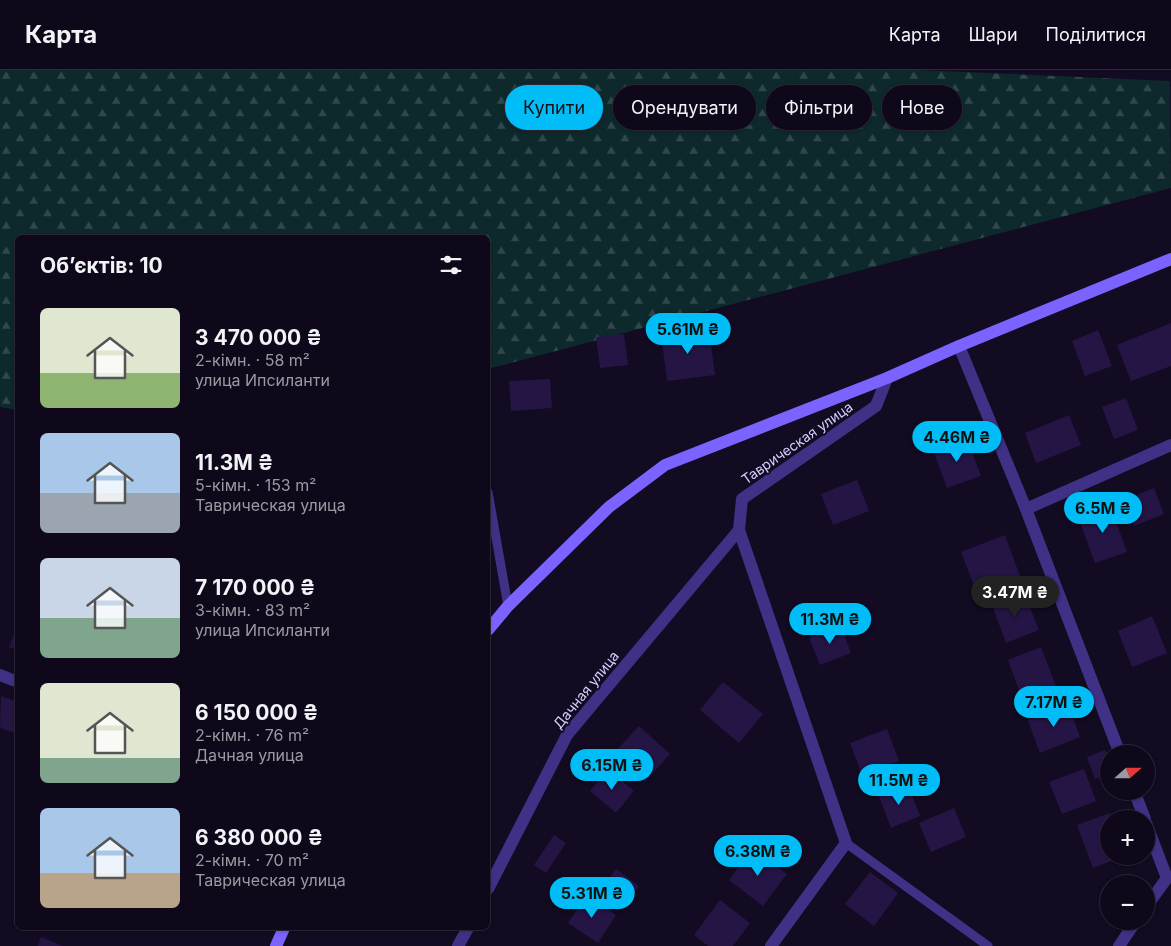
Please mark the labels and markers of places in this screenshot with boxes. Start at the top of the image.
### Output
pin: 5.61M ₴ [642,312,734,355]
pin: 4.46M ₴ [911,420,1003,463]
pin: 6.5M ₴ [1062,492,1144,534]
pin: 3.47M ₴ [969,576,1061,618]
pin: 11.3M ₴ [784,602,876,645]
pin: 7.17M ₴ [1008,686,1100,728]
pin: 6.15M ₴ [566,748,658,791]
pin: 11.5M ₴ [853,764,945,806]
pin: 6.38M ₴ [712,834,804,877]
pin: 5.31M ₴ [546,876,638,919]

